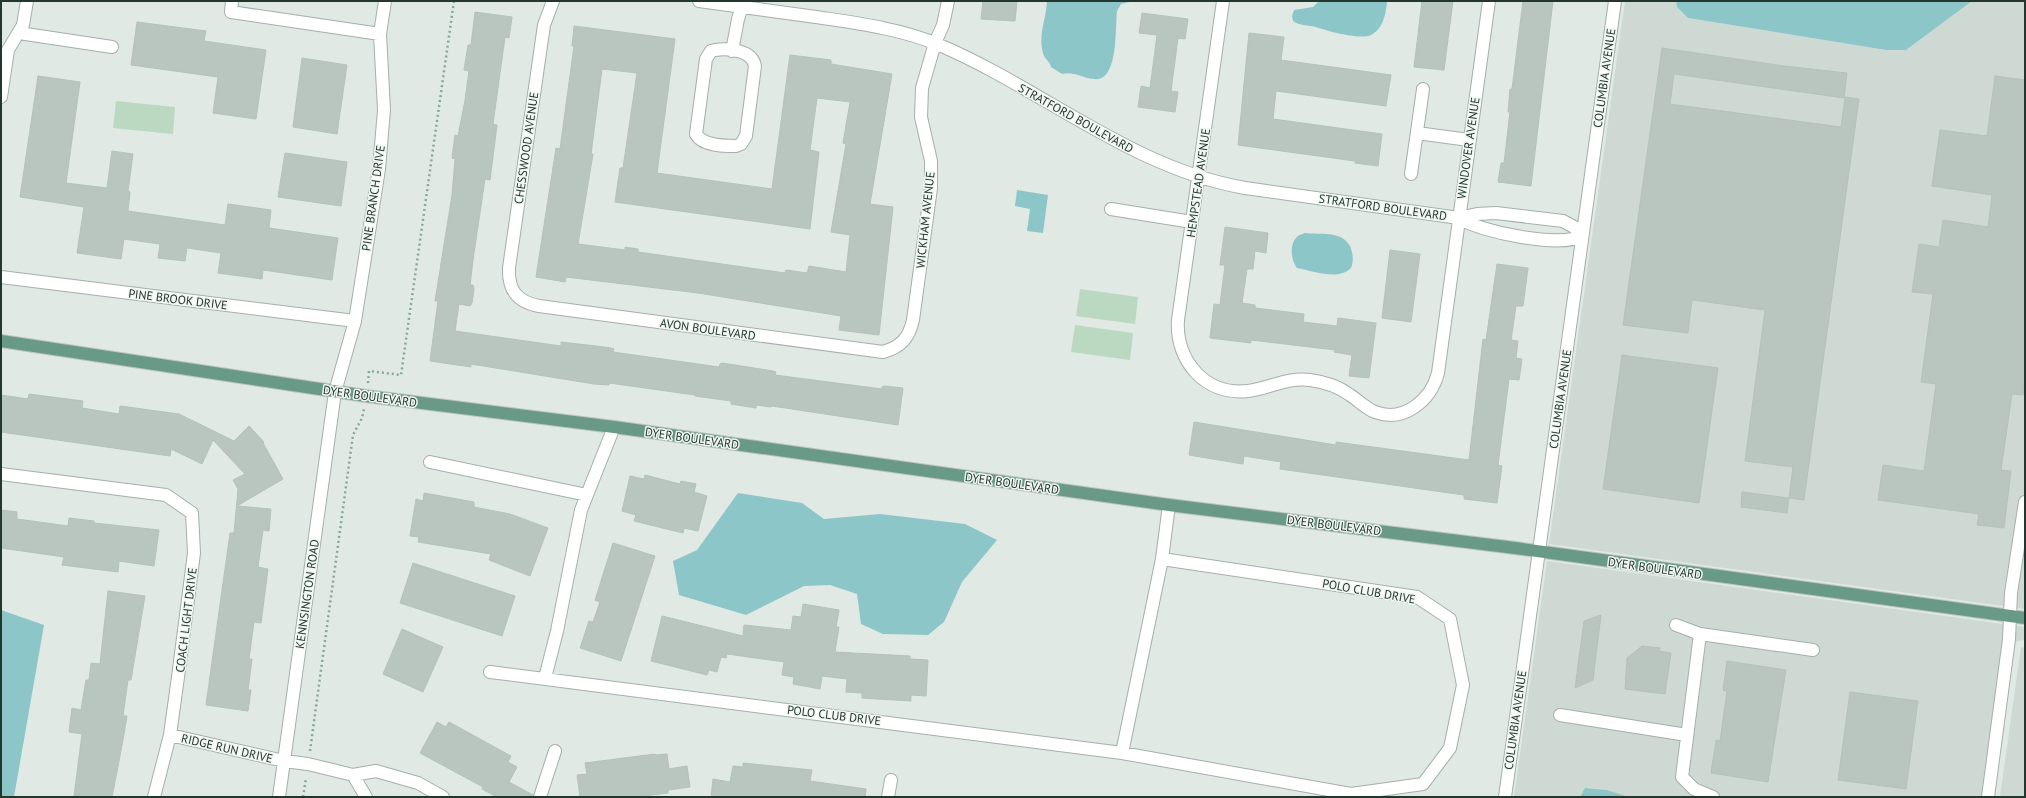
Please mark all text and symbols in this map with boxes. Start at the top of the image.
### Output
street label: COLUMBIA AVENUE [1590,27,1618,129]
street label: STRATFORD BOULEVARD [1016,80,1136,156]
street label: CHESSWOOD AVENUE [511,91,541,205]
street label: WINDOVER AVENUE [1453,96,1483,200]
street label: HEMPSTEAD AVENUE [1183,128,1213,238]
street label: PINE BRANCH DRIVE [358,144,388,252]
street label: WICKHAM AVENUE [912,171,938,269]
street label: STRATFORD BOULEVARD [1318,191,1448,223]
street label: PINE BROOK DRIVE [128,285,228,313]
street label: AVON BOULEVARD [659,315,757,343]
street label: COLUMBIA AVENUE [1546,348,1574,450]
street label: DYER BOULEVARD [322,382,418,410]
street label: DYER BOULEVARD [644,424,740,452]
street label: DYER BOULEVARD [964,469,1060,497]
street label: DYER BOULEVARD [1286,512,1382,538]
street label: KENNSINGTON ROAD [292,538,322,650]
street label: DYER BOULEVARD [1607,554,1703,582]
street label: COACH LIGHT DRIVE [172,567,200,673]
street label: POLO CLUB DRIVE [1321,575,1417,607]
street label: COLUMBIA AVENUE [1501,669,1529,771]
street label: POLO CLUB DRIVE [786,702,882,728]
street label: RIDGE RUN DRIVE [180,730,274,766]

